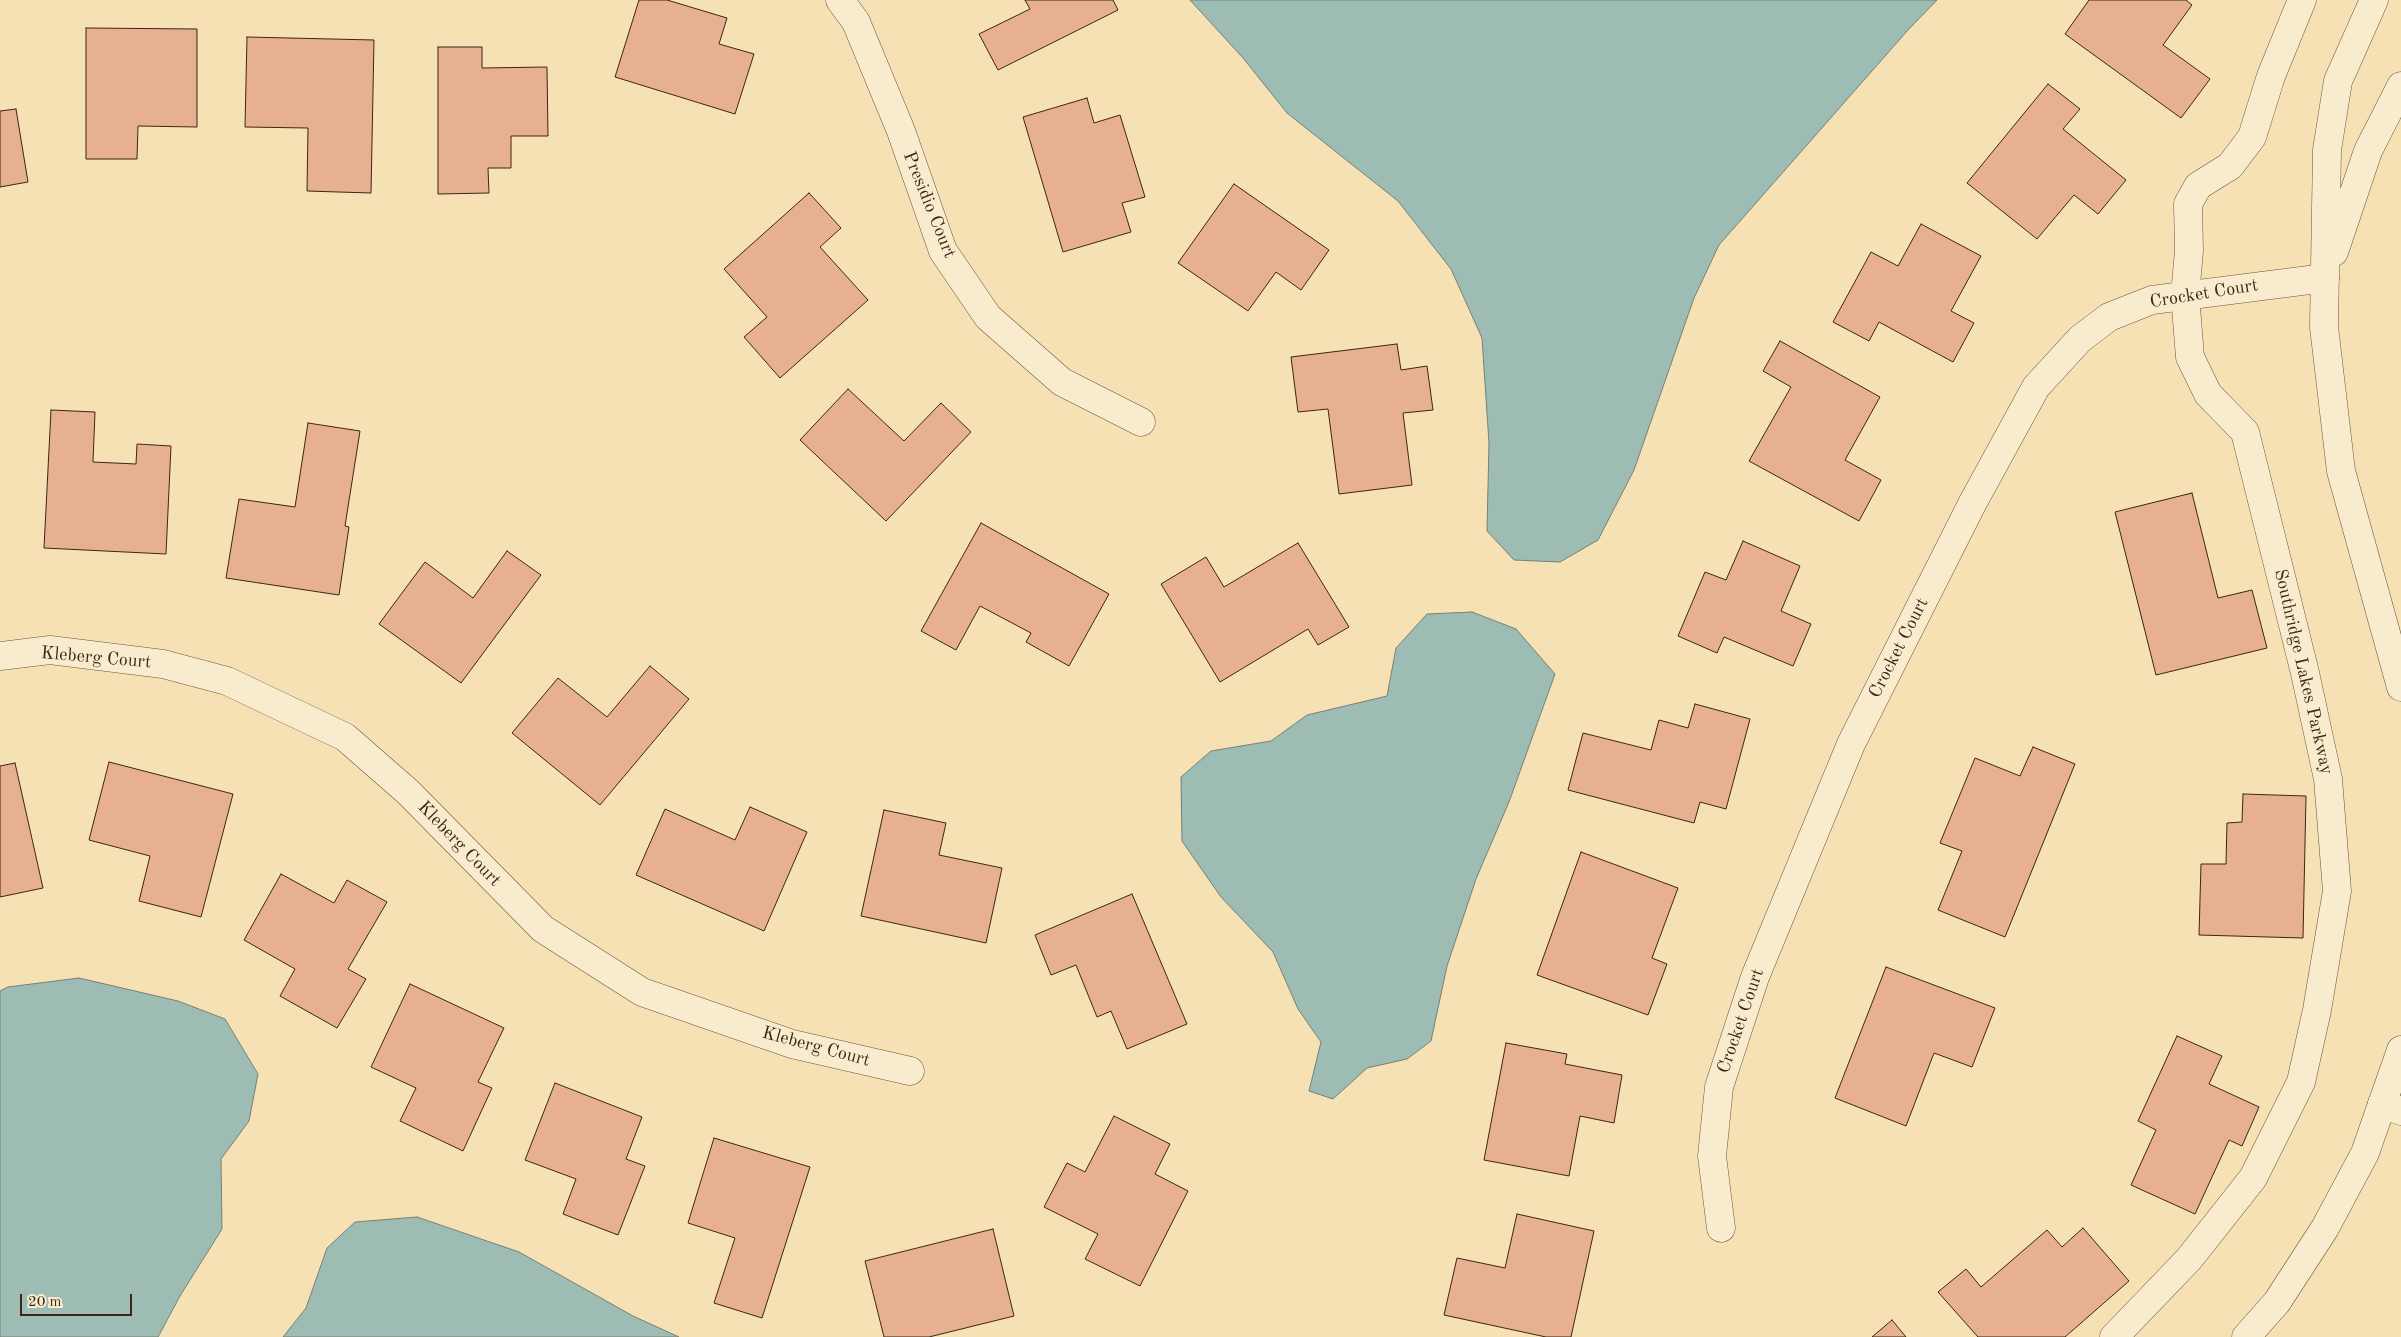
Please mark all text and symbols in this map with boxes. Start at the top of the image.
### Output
street label: Presidio Court [898,149,960,261]
street label: Crocket Court [2148,275,2260,313]
street label: Southridge Lakes Parkway [2269,567,2337,777]
street label: Crocket Court [1865,594,1933,702]
street label: Kleberg Court [40,642,152,674]
street label: Kleberg Court [413,797,505,891]
street label: Crocket Court [1713,966,1769,1076]
street label: Kleberg Court [760,1022,872,1072]
scale bar [22,1284,135,1316]
text: 20 m [28,1295,62,1310]

